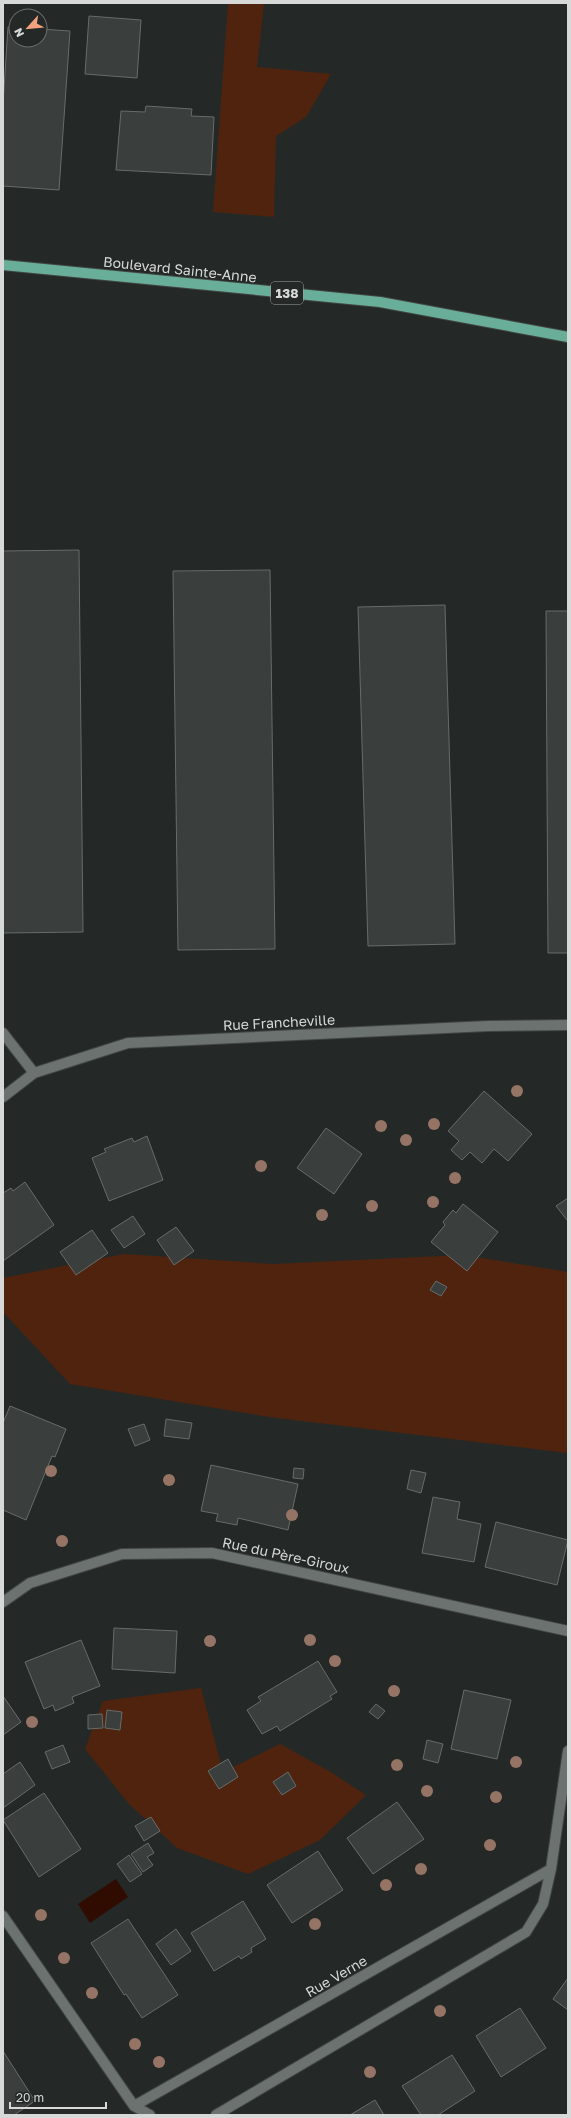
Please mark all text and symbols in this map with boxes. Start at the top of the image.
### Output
north arrow [8,8,48,48]
text: N [11,26,26,39]
street label: Boulevard Sainte-Anne [103,252,257,286]
road number: 138 [271,282,303,304]
street label: Rue Francheville [223,1011,335,1033]
street label: Rue du Père-Giroux [221,1533,351,1577]
street label: Rue Verne [302,1952,370,2000]
scale bar [10,2084,106,2110]
text: 20 m [16,2090,44,2105]

